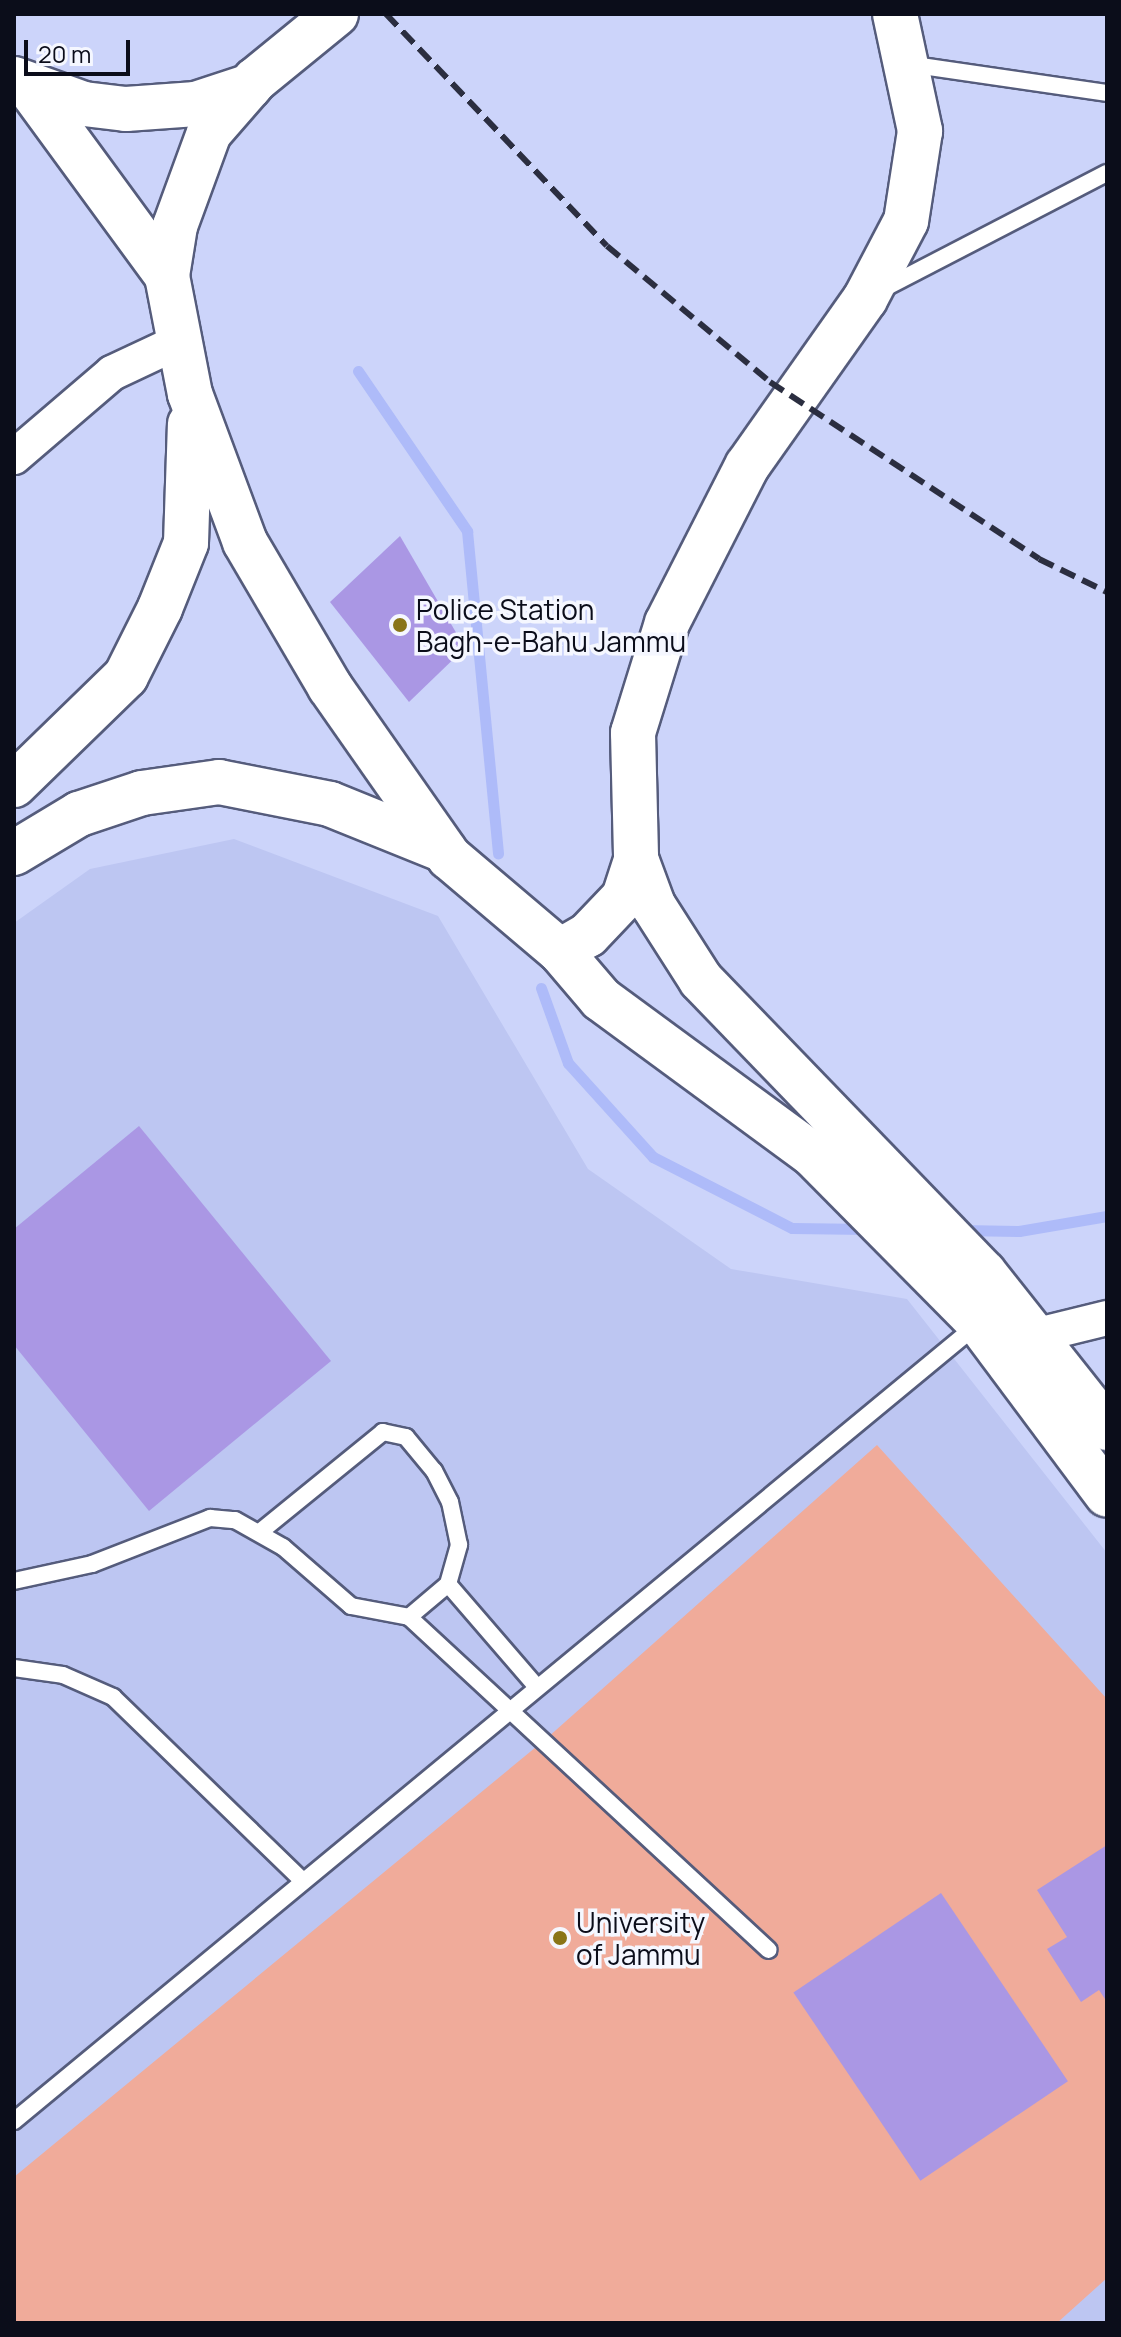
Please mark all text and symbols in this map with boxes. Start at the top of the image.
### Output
scale bar [28,24,134,74]
text: 20 m [38,37,91,70]
place label: Police Station Bagh-e-Bahu Jammu [416,592,686,658]
marker: Police Station Bagh-e-Bahu Jammu [391,616,409,634]
place label: University of Jammu [576,1905,705,1971]
marker: University of Jammu [551,1929,569,1947]

